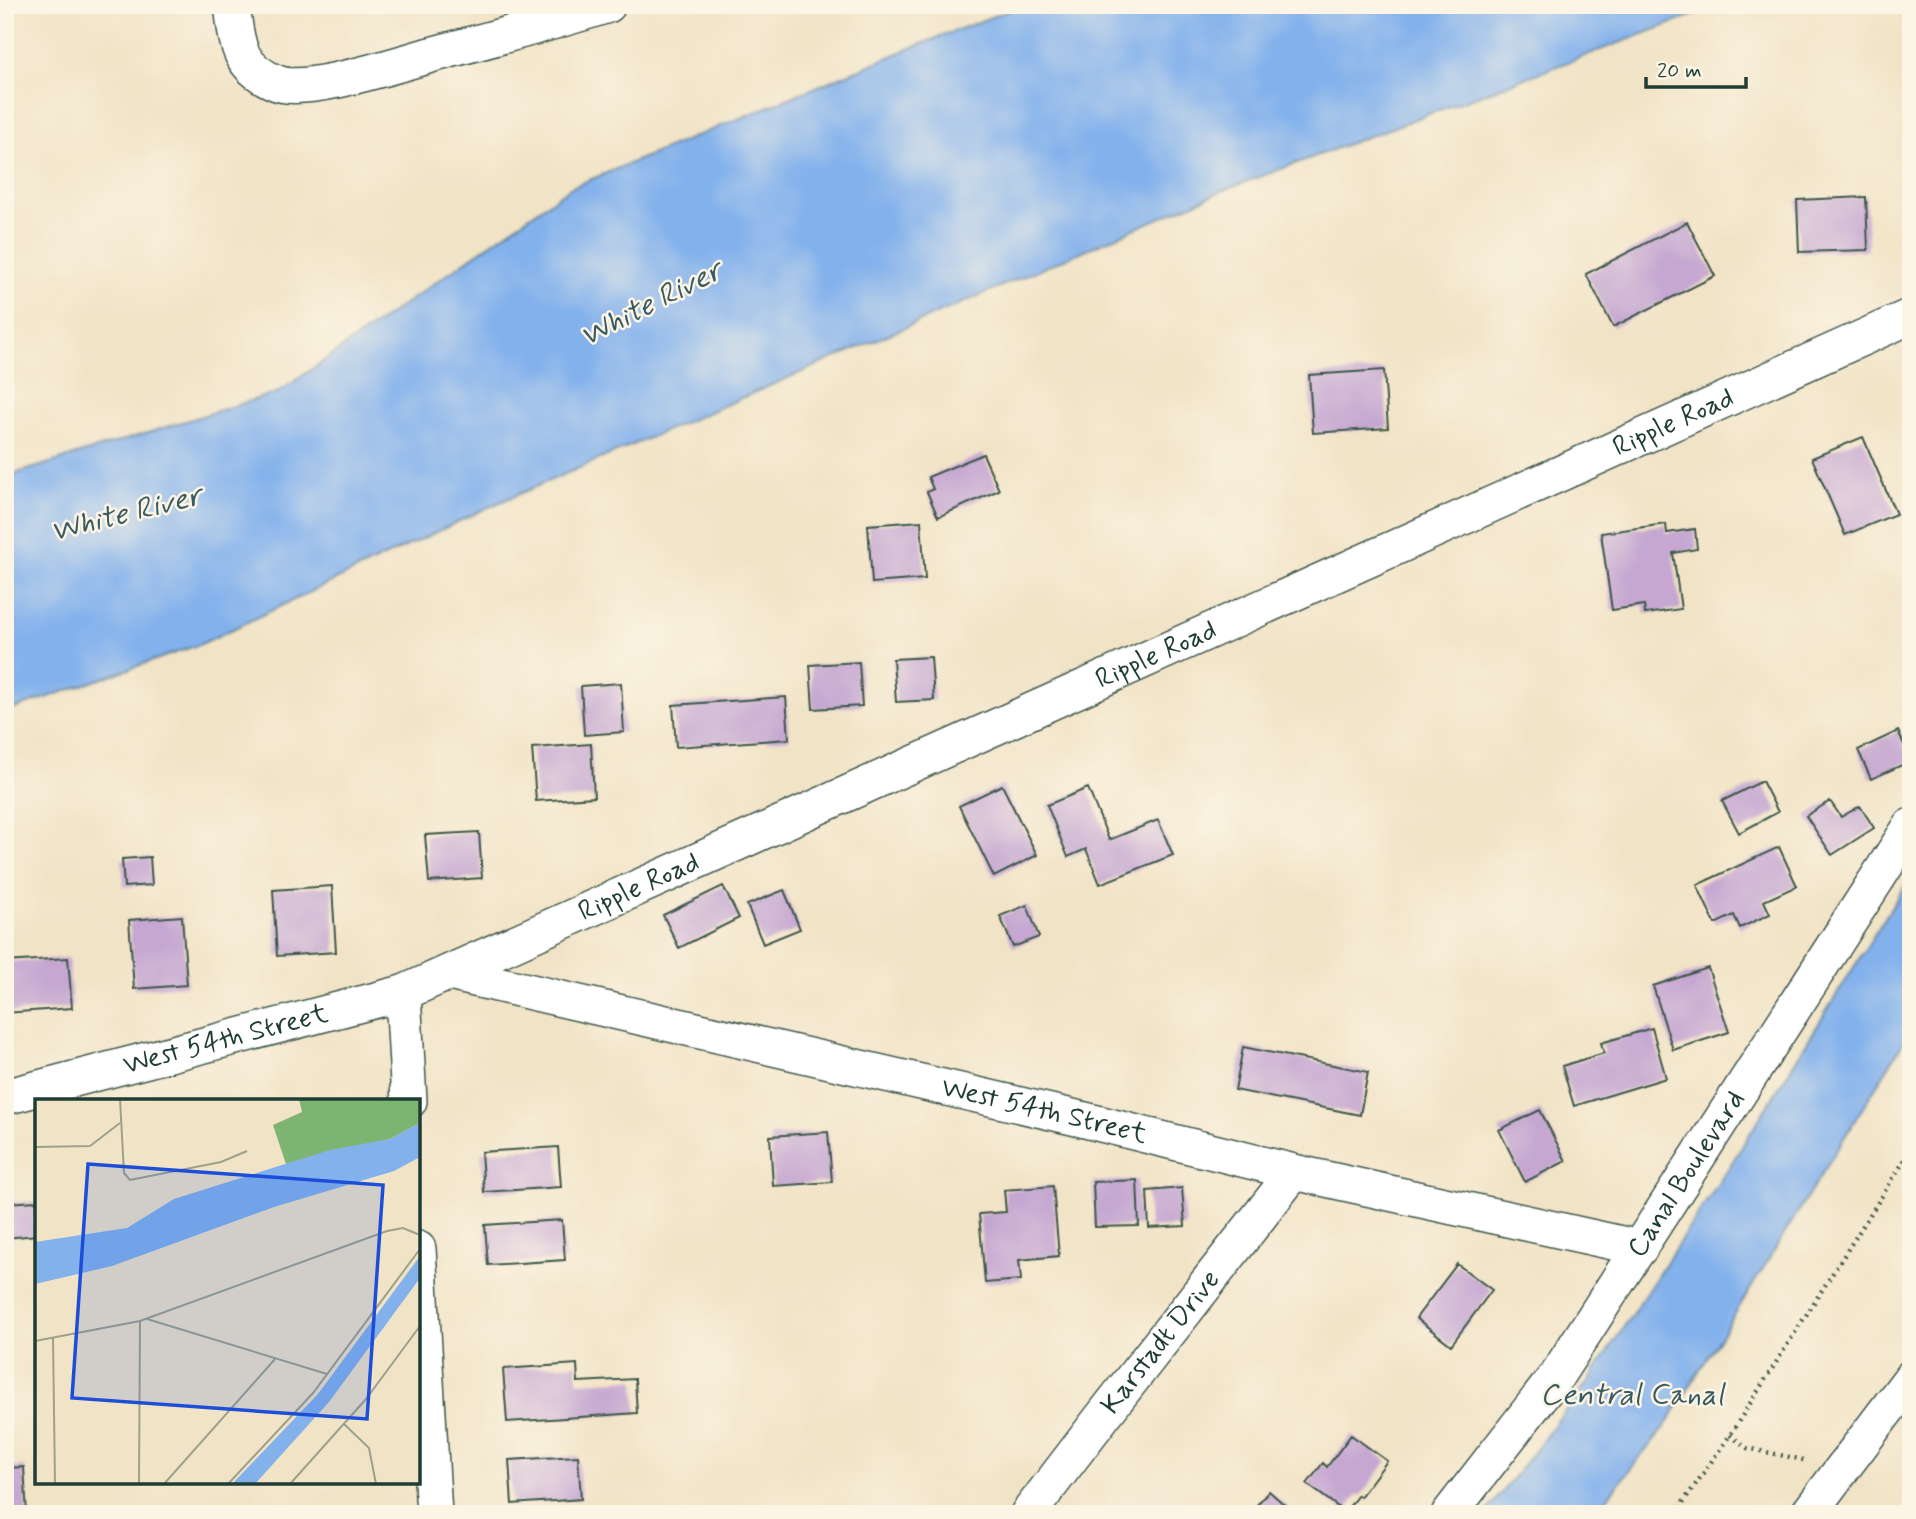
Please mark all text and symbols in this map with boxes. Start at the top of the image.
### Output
scale bar [1646,46,1746,90]
text: 20 m [1657,57,1702,85]
water label: White River [573,250,732,356]
street label: Ripple Road [1607,379,1740,466]
water label: White River [47,475,209,552]
street label: Ripple Road [1090,612,1223,698]
street label: Ripple Road [572,844,705,930]
street label: West 54th Street [119,995,332,1084]
street label: West 54th Street [938,1069,1151,1153]
street label: Canal Boulevard [1619,1084,1754,1265]
inset map [35,1099,420,1484]
street label: Karstadt Drive [1093,1262,1229,1422]
water label: Central Canal [1540,1376,1727,1415]

